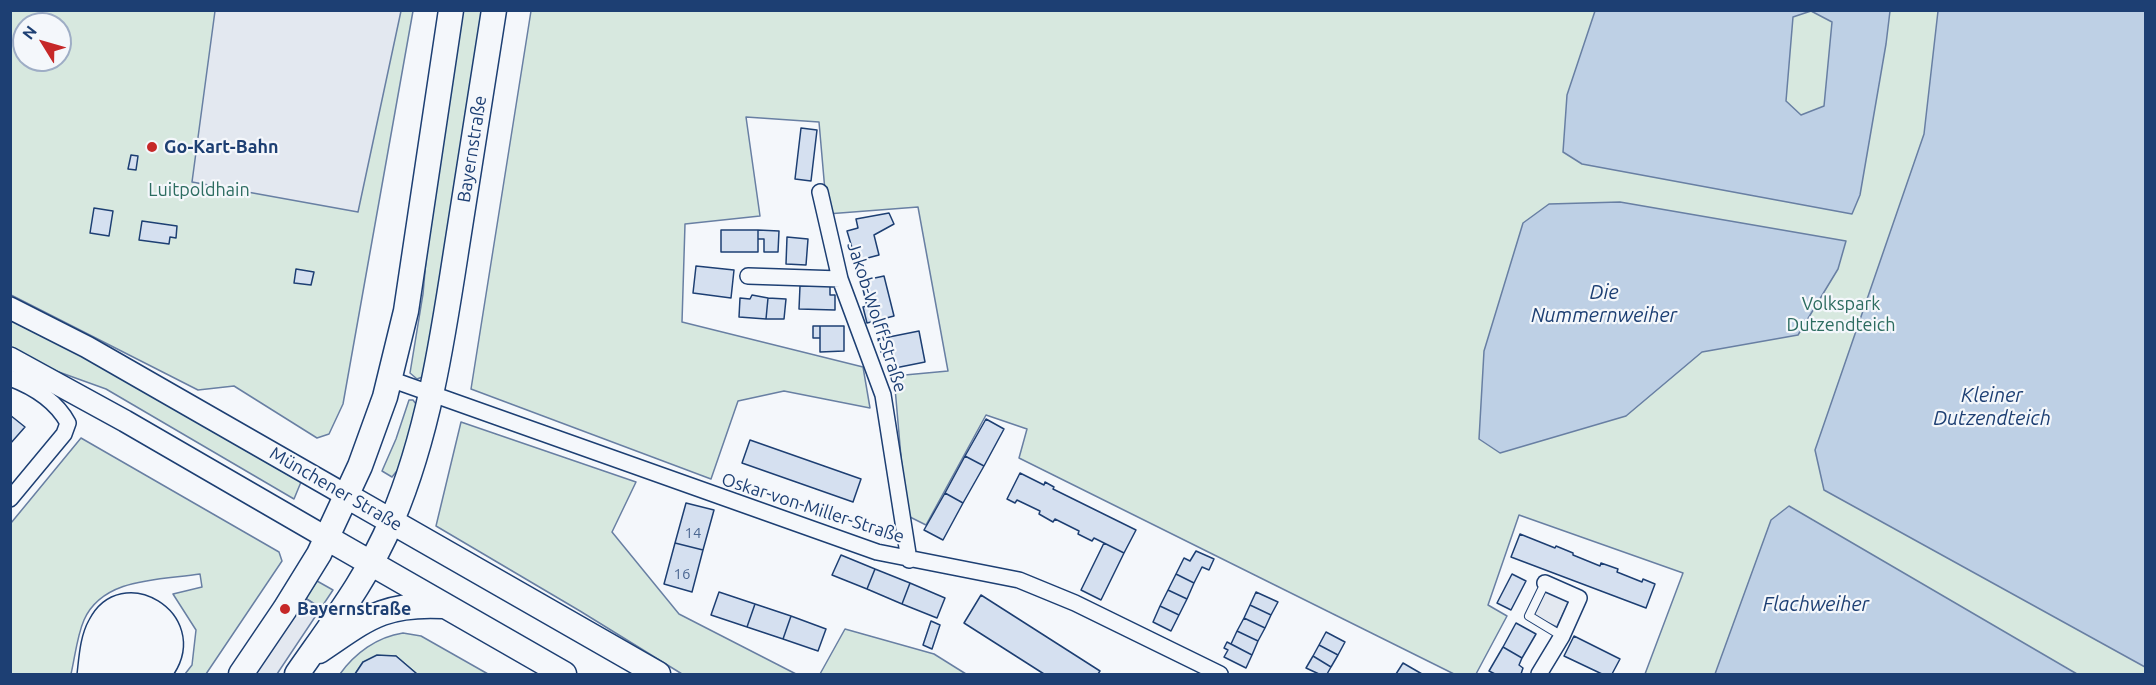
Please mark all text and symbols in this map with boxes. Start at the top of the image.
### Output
north arrow [12,12,72,72]
text: N [18,22,40,43]
street label: Bayernstraße [453,94,491,204]
place label: Go-Kart-Bahn [164,136,279,158]
marker: Go-Kart-Bahn [145,140,159,154]
park label: Luitpoldhain [148,179,250,201]
street label: Jakob-Wolff-Straße [843,239,911,395]
water label: Die Nummernweiher [1531,280,1677,327]
park label: Volkspark Dutzendteich [1787,293,1895,336]
water label: Kleiner Dutzendteich [1933,383,2051,430]
street label: Münchener Straße [266,442,406,536]
street label: Oskar-von-Miller-Straße [719,468,907,548]
house number: 14 [685,524,701,542]
house number: 16 [674,565,690,583]
water label: Flachweiher [1763,592,1869,616]
place label: Bayernstraße [297,598,411,620]
marker: Bayernstraße [278,602,292,616]

